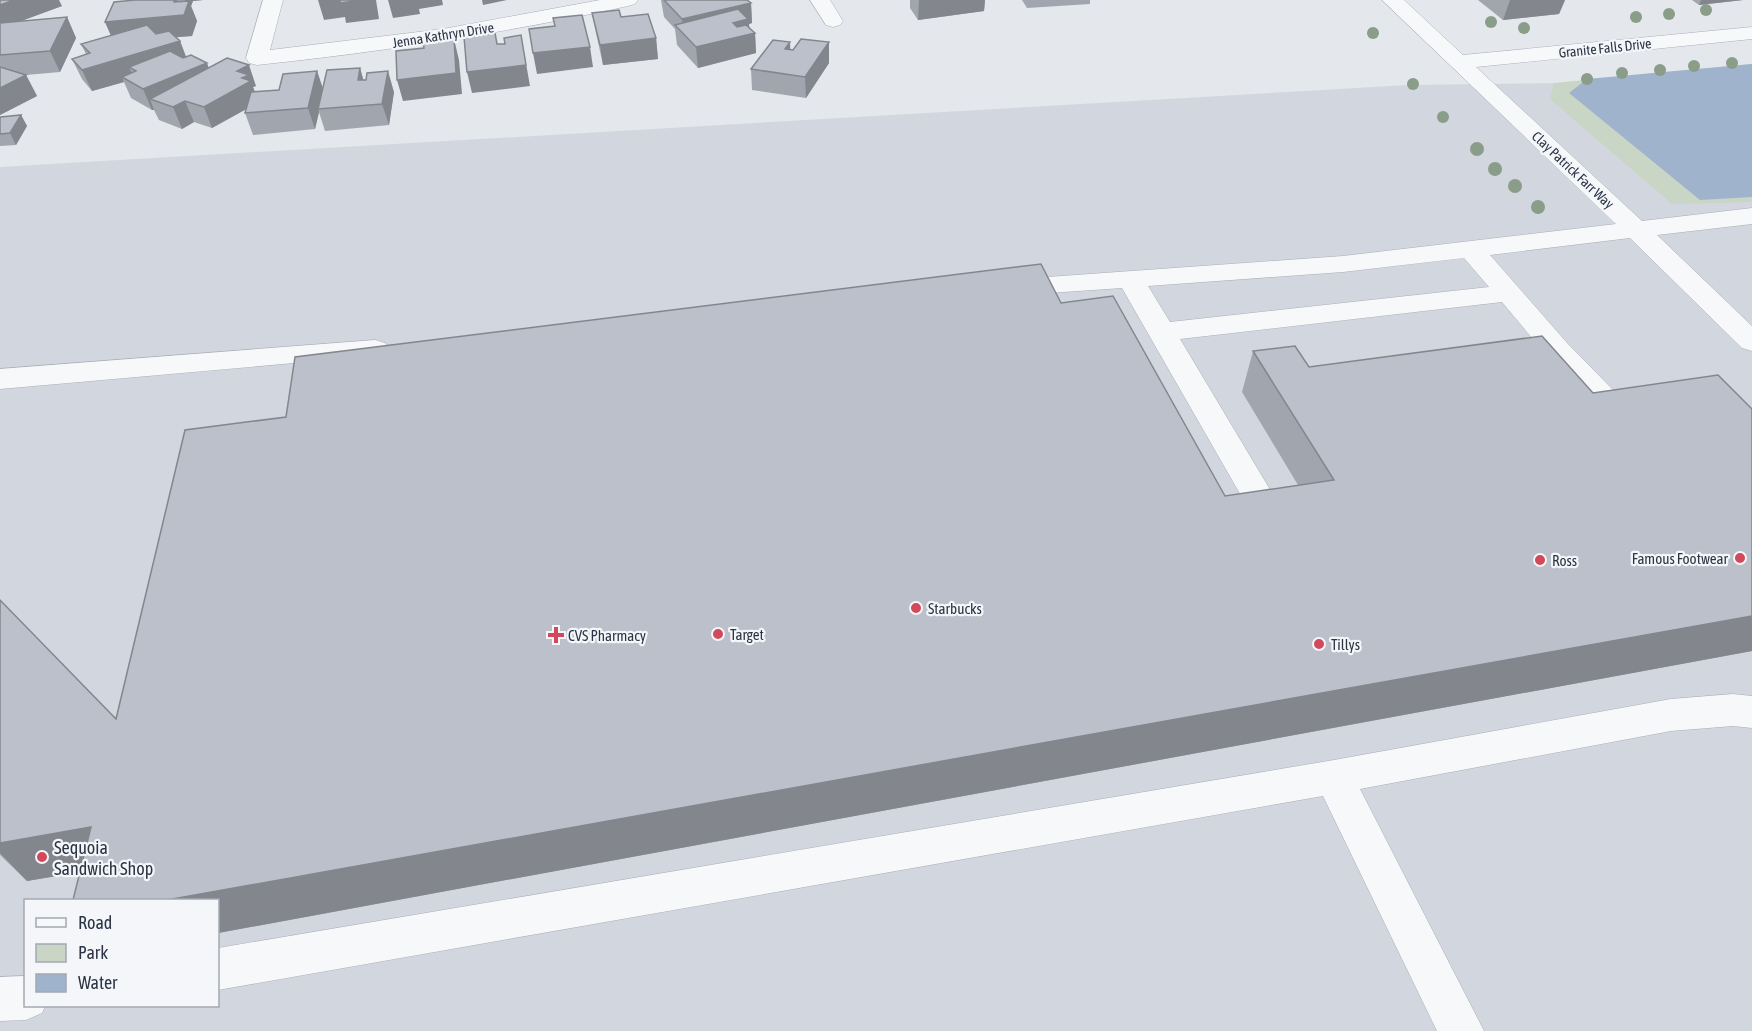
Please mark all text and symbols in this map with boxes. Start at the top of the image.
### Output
street label: Jenna Kathryn Drive [391,19,495,51]
street label: Granite Falls Drive [1558,35,1652,61]
street label: Clay Patrick Farr Way [1529,128,1617,212]
place label: Famous Footwear [1632,550,1729,567]
marker: Famous Footwear [1733,551,1747,565]
place label: Ross [1552,552,1577,569]
marker: Ross [1533,553,1547,567]
place label: Starbucks [928,600,982,617]
marker: Starbucks [909,601,923,615]
place label: Target [730,626,764,643]
place label: CVS Pharmacy [568,627,646,644]
marker: Target [711,627,725,641]
marker: CVS Pharmacy [549,628,563,642]
place label: Tillys [1331,636,1360,653]
marker: Tillys [1312,637,1326,651]
place label: Sequoia Sandwich Shop [54,837,153,879]
marker: Sequoia Sandwich Shop [35,850,49,864]
legend [24,899,219,1007]
text: Road [78,912,112,933]
text: Park [78,942,108,963]
text: Water [78,972,118,993]

